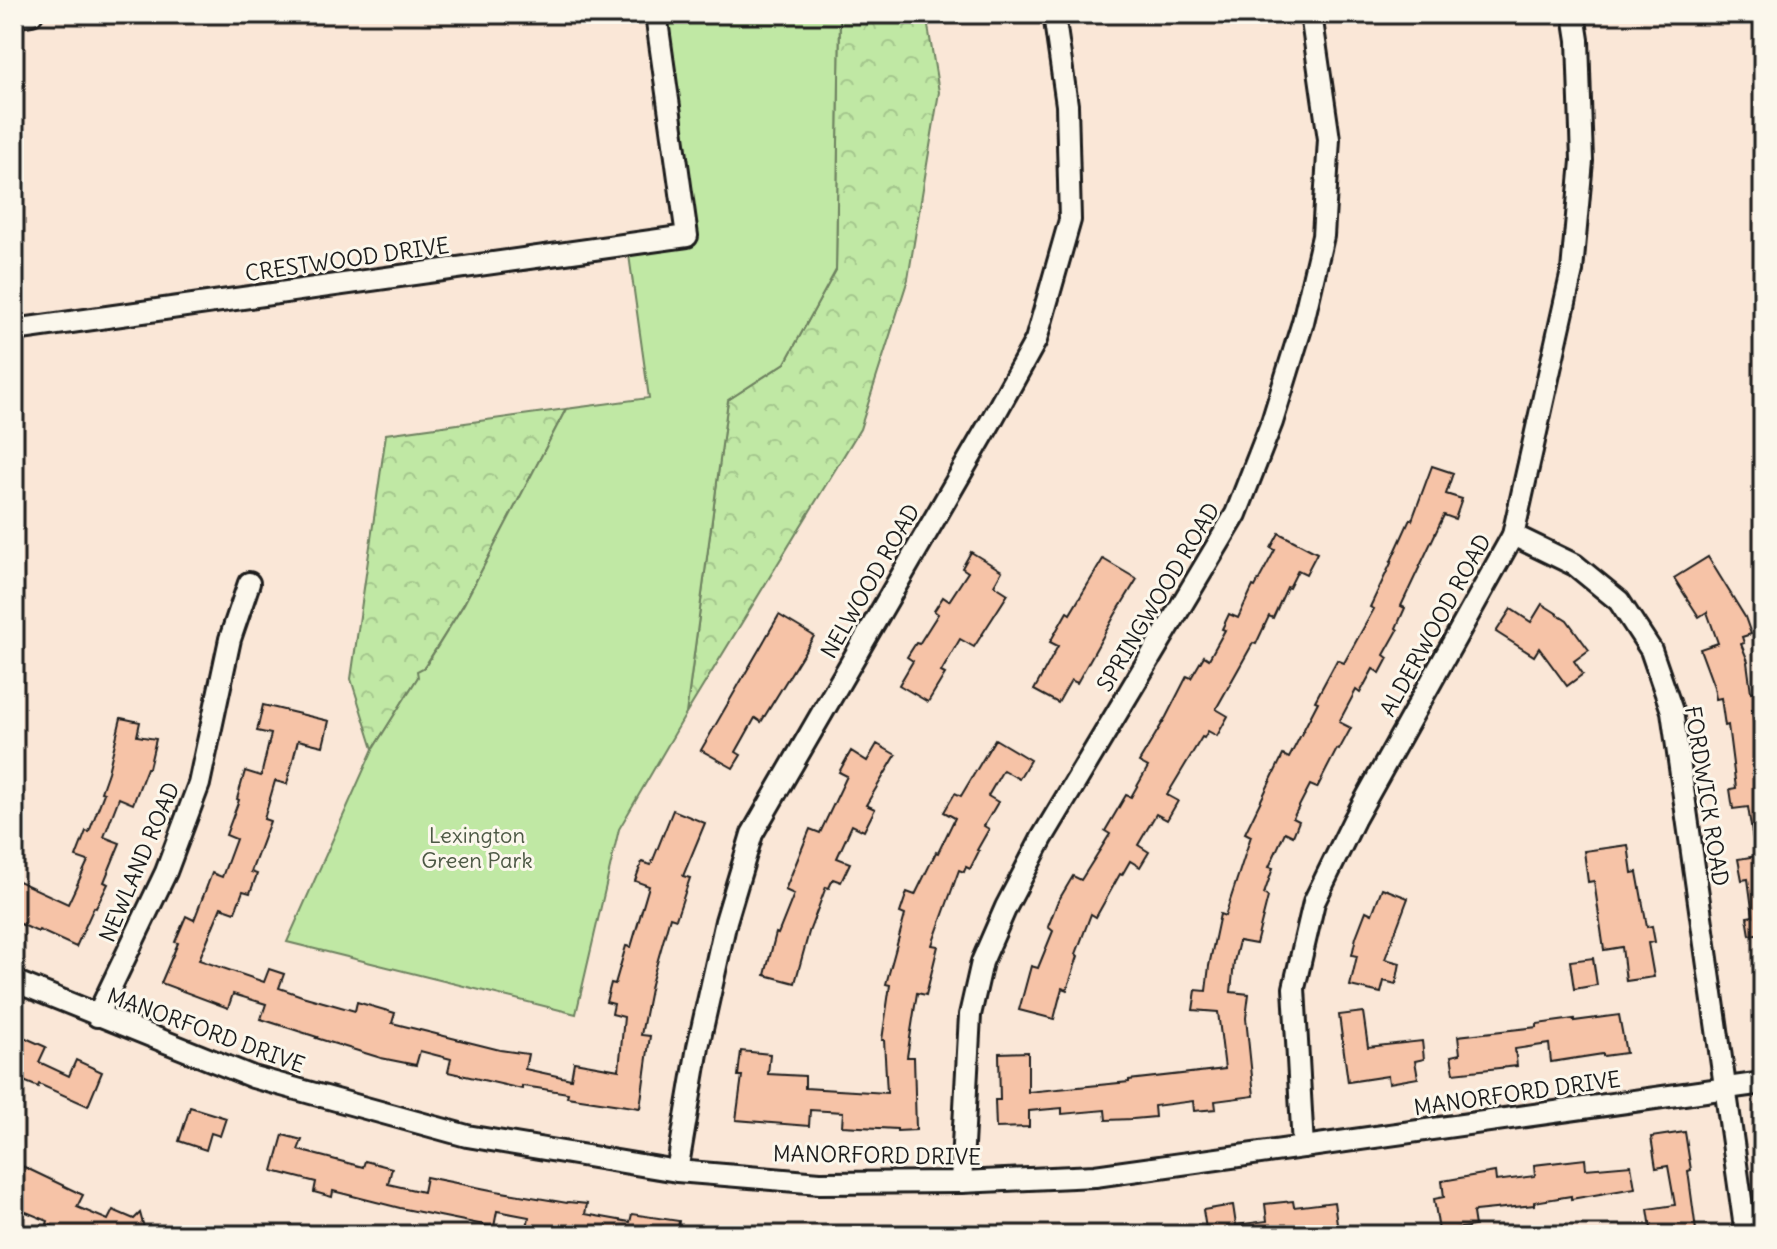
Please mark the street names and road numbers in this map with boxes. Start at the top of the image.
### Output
street label: CRESTWOOD DRIVE [243,231,451,287]
street label: SPRINGWOOD ROAD [1090,497,1226,697]
street label: NELWOOD ROAD [814,499,926,663]
street label: ALDERWOOD ROAD [1373,529,1497,721]
street label: FORDWICK ROAD [1679,704,1735,888]
street label: NEWLAND ROAD [93,778,185,946]
street label: MANORFORD DRIVE [103,981,309,1079]
street label: MANORFORD DRIVE [1412,1065,1622,1121]
street label: MANORFORD DRIVE [773,1139,981,1171]

